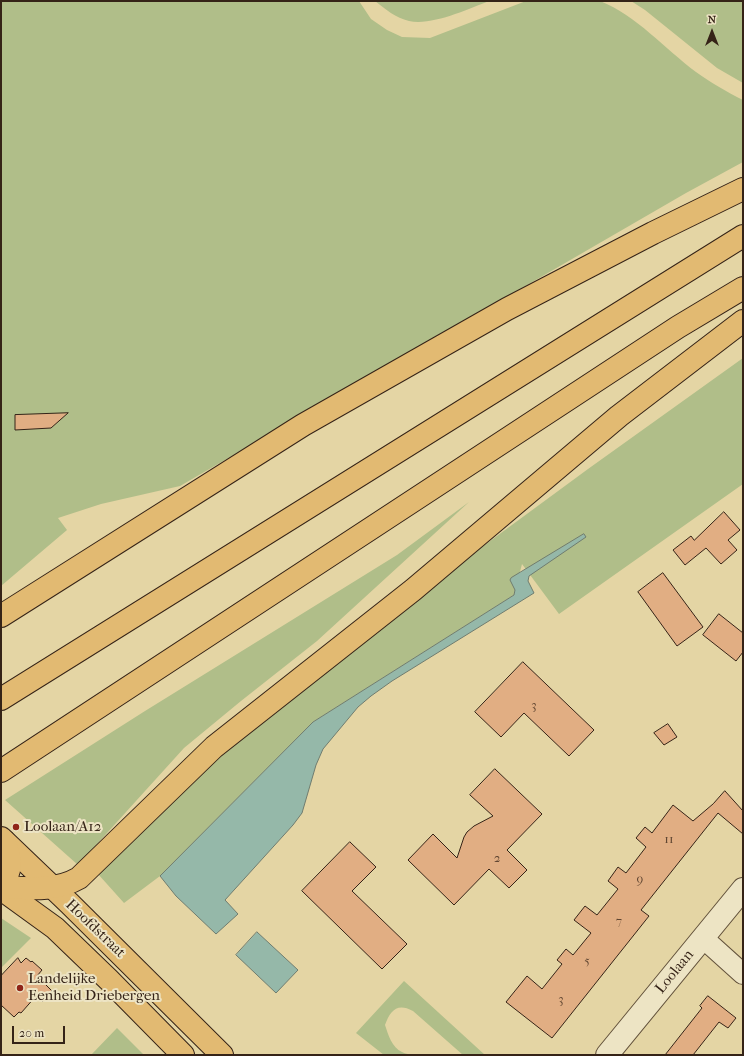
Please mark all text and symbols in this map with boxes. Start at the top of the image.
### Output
north arrow [692,12,732,52]
text: N [708,13,716,26]
house number: 3 [531,698,537,714]
place label: Loolaan/A12 [24,818,101,836]
marker: Loolaan/A12 [11,822,21,832]
house number: 11 [664,832,674,848]
house number: 2 [494,851,500,867]
house number: 9 [637,872,643,888]
street label: Hoofdstraat [61,896,129,962]
house number: 7 [616,914,622,930]
street label: Loolaan [652,947,698,997]
house number: 5 [584,954,590,970]
place label: Landelijke Eenheid Driebergen [28,970,160,1005]
marker: Landelijke Eenheid Driebergen [15,983,25,993]
house number: 3 [558,992,564,1008]
scale bar [14,1018,67,1044]
text: 20 m [19,1026,44,1040]

